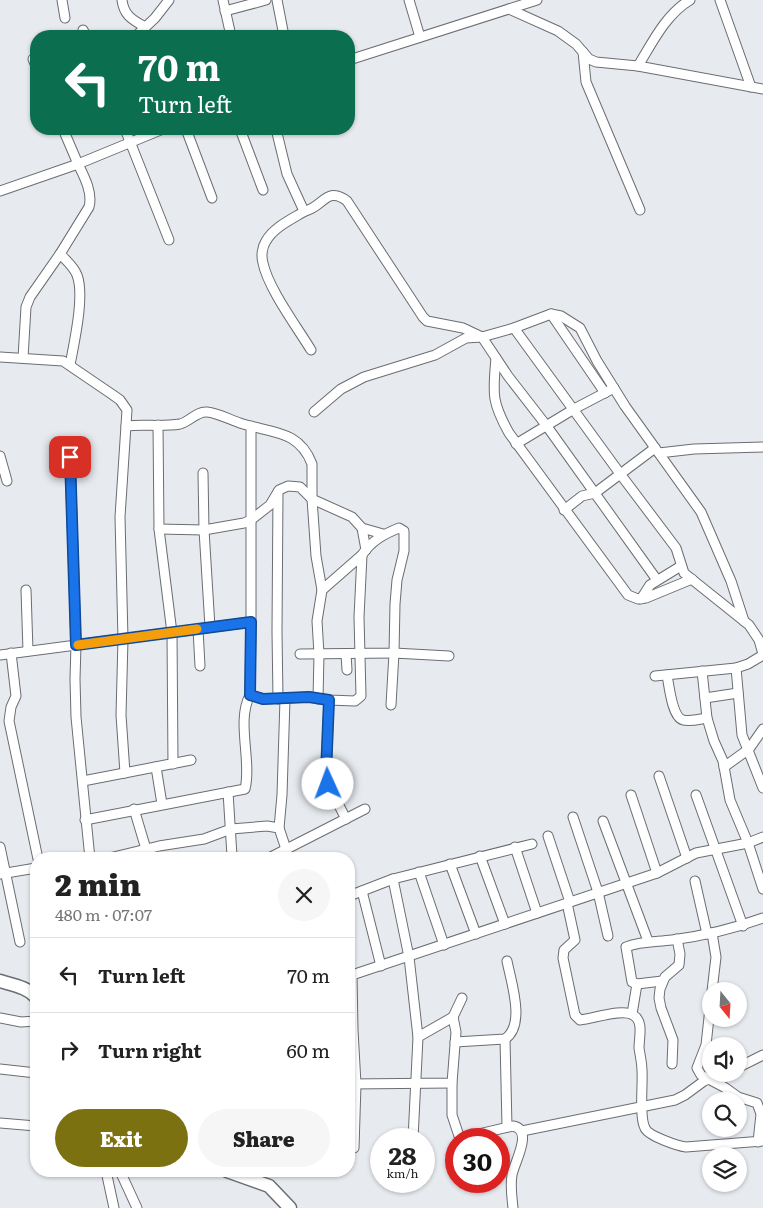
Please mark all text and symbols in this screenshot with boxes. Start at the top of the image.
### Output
text: 70 m [138,40,220,92]
icon: left [55,50,120,115]
text: Turn left [138,87,232,120]
pin [49,436,91,478]
icon: arrive [56,443,84,471]
position arrow [301,757,353,809]
text: 2 min [55,861,141,905]
button: close [278,869,330,921]
text: 480 m · 07:07 [55,902,152,926]
icon: left [55,961,83,989]
text: Turn left [98,961,185,989]
text: 70 m [287,961,330,989]
north arrow [702,982,748,1028]
map controls [702,982,747,1192]
icon: right [55,1036,83,1064]
text: Turn right [98,1036,202,1064]
text: 60 m [287,1036,330,1064]
button: sound [702,1037,747,1082]
button: search [702,1092,747,1137]
button: Exit [55,1109,188,1167]
button: Share [198,1109,330,1167]
speed limit sign: 30 [445,1128,510,1193]
text: 28 [388,1136,417,1173]
button: layers [702,1147,747,1192]
text: km/h [387,1164,418,1182]

